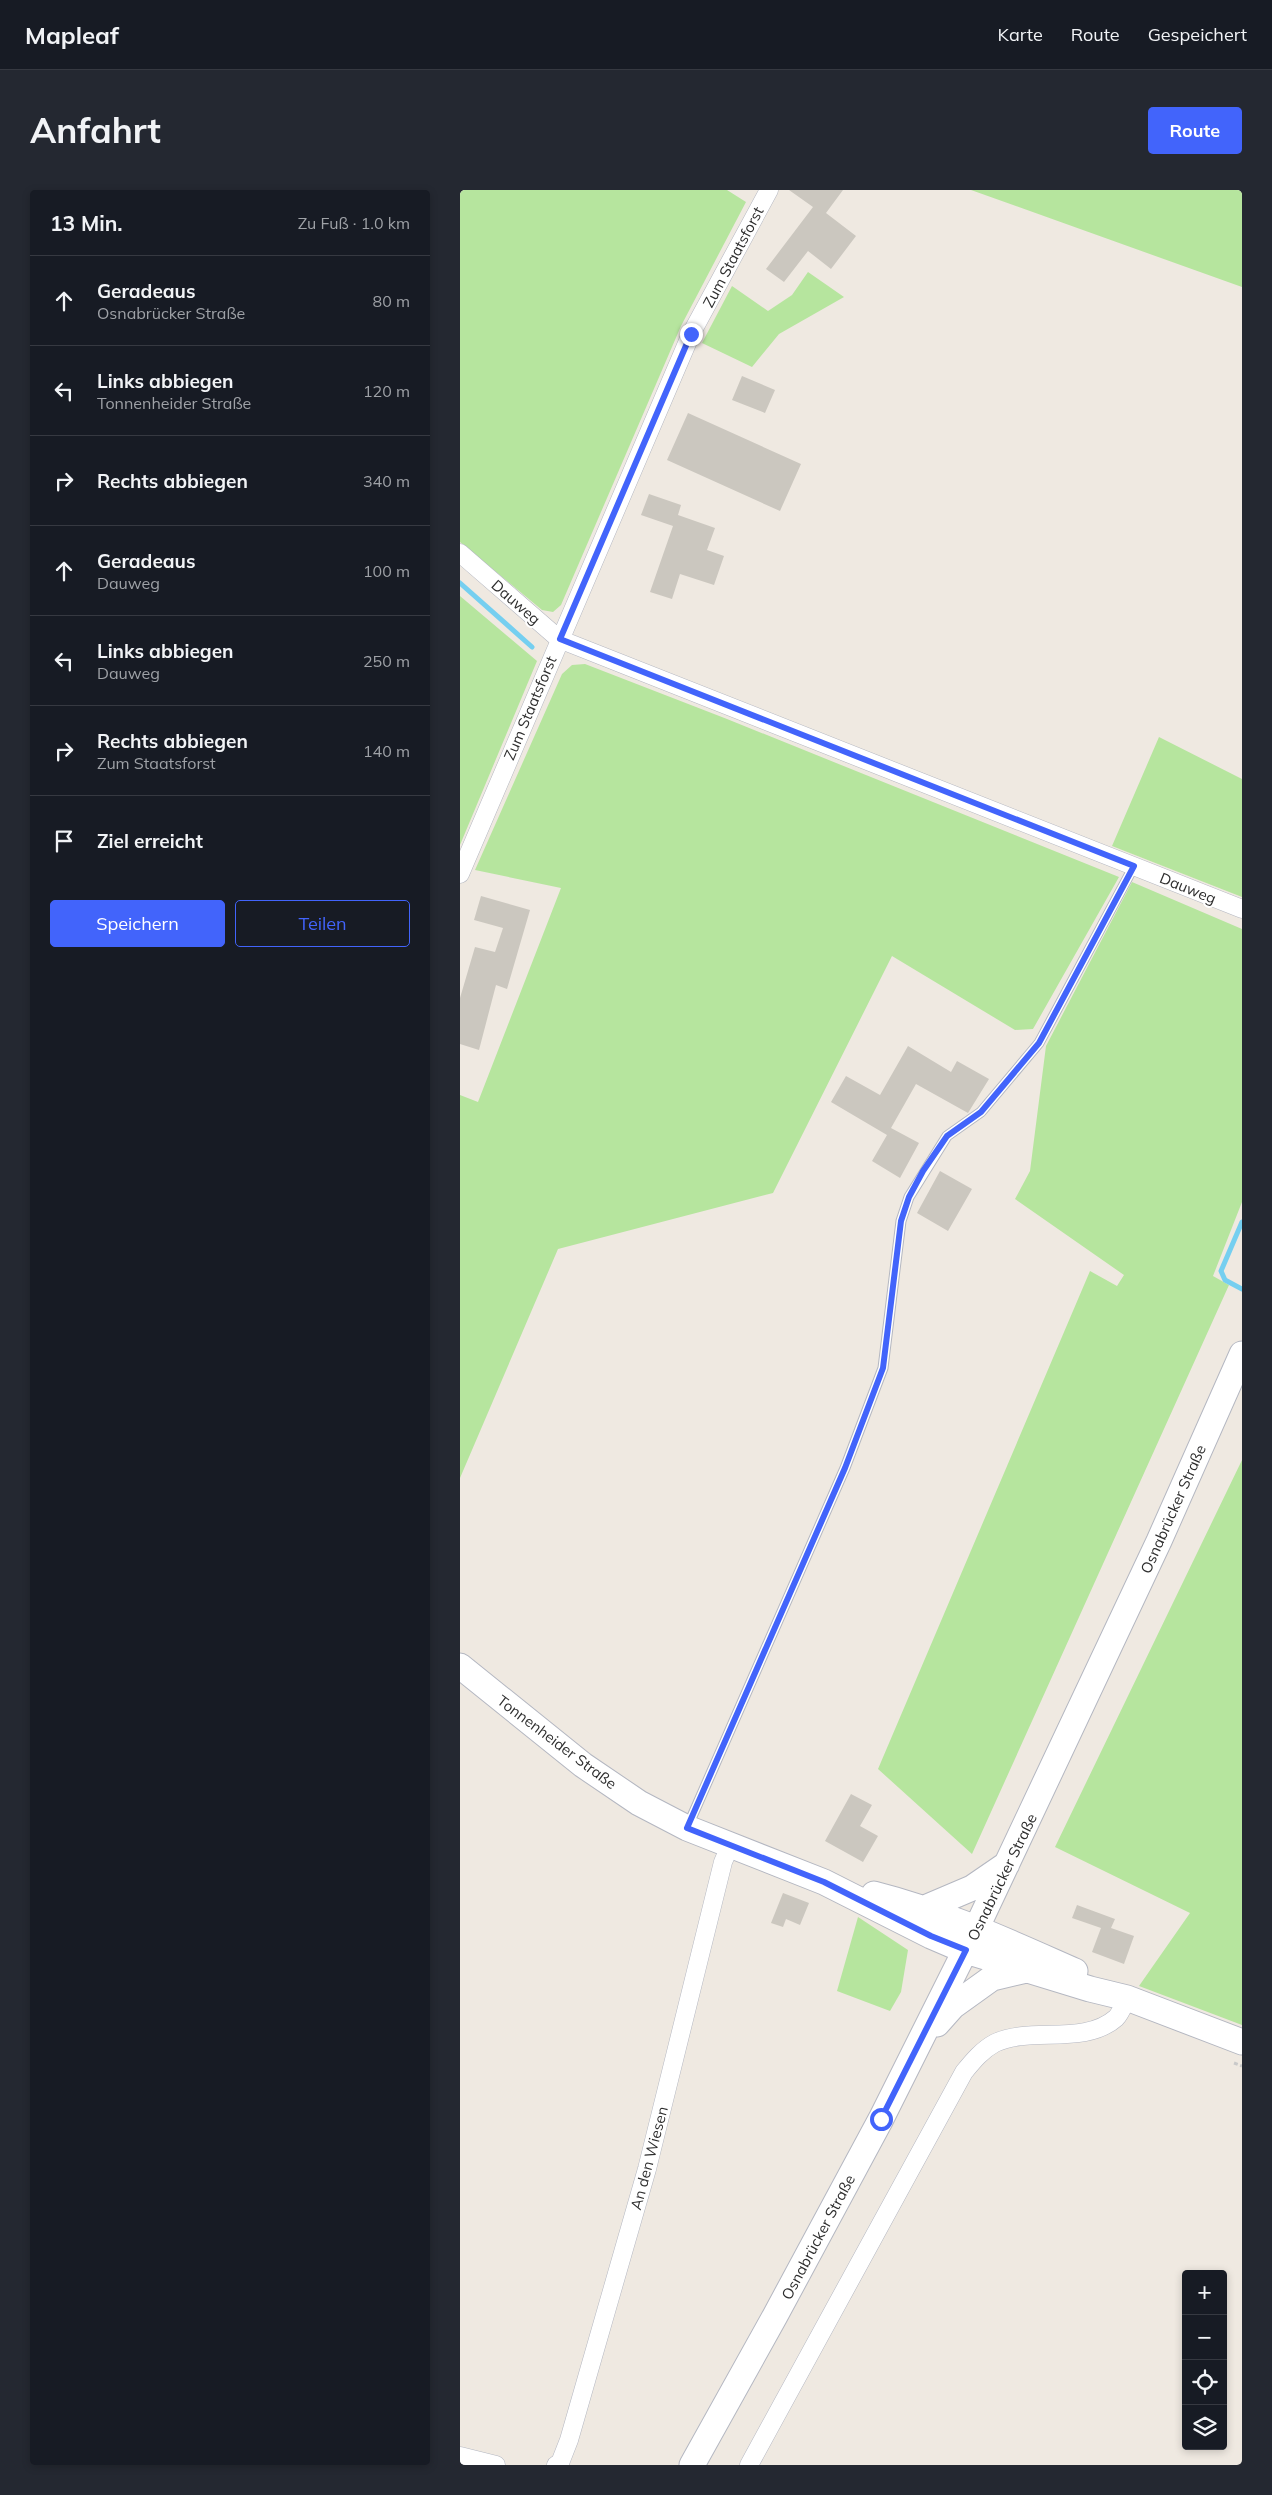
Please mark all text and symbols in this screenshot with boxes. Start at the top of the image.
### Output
text: Mapleaf [25,20,119,50]
text: Karte [998,23,1043,46]
text: Route [1071,23,1120,46]
text: Gespeichert [1148,23,1247,46]
button: Route [1148,107,1242,154]
text: Anfahrt [30,108,161,152]
street label: Zum Staatsforst [699,203,767,311]
text: 13 Min. [50,210,123,236]
text: Zu Fuß · 1.0 km [298,213,410,233]
text: Geradeaus [97,279,195,303]
icon: ahead [50,287,78,315]
text: 80 m [373,291,410,311]
text: Osnabrücker Straße [97,303,245,323]
route end [680,323,703,346]
text: Links abbiegen [97,369,234,393]
icon: left [50,377,78,405]
text: 120 m [363,381,410,401]
text: Tonnenheider Straße [97,393,251,413]
icon: right [50,467,78,495]
text: Rechts abbiegen [97,469,248,493]
text: 340 m [363,471,410,491]
text: Geradeaus [97,549,195,573]
icon: ahead [50,557,78,585]
text: 100 m [363,561,410,581]
text: Dauweg [97,573,160,593]
street label: Dauweg [488,575,544,629]
text: Links abbiegen [97,639,234,663]
icon: left [50,647,78,675]
text: 250 m [363,651,410,671]
street label: Zum Staatsforst [500,653,560,763]
text: Dauweg [97,663,160,683]
text: Rechts abbiegen [97,729,248,753]
icon: right [50,737,78,765]
text: 140 m [363,741,410,761]
text: Zum Staatsforst [97,753,216,773]
icon: arrive [50,827,78,855]
text: Ziel erreicht [97,829,203,853]
street label: Dauweg [1157,868,1219,908]
button: Speichern [50,900,225,947]
button: Teilen [235,900,410,947]
street label: Osnabrücker Straße [1136,1442,1210,1576]
street label: Tonnenheider Straße [494,1691,620,1793]
street label: Osnabrücker Straße [963,1810,1041,1944]
street label: An den Wiesen [626,2104,672,2212]
route start [870,2108,893,2131]
street label: Osnabrücker Straße [777,2171,859,2303]
map controls [1182,2270,1227,2450]
button: + [1182,2270,1227,2315]
button: − [1182,2315,1227,2360]
button: locate [1182,2360,1227,2405]
button: layers [1182,2405,1227,2450]

